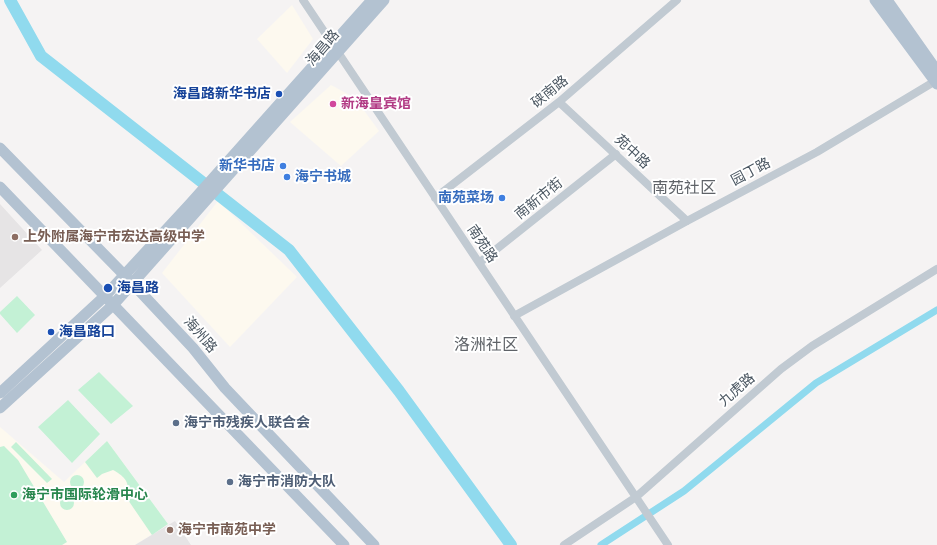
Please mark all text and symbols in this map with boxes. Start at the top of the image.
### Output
street label: 海昌路 [303,27,343,69]
street label: 硖南路 [528,72,572,112]
place label: 海昌路新华书店 [173,86,271,102]
marker: 海昌路新华书店 [274,89,284,99]
place label: 新海皇宾馆 [341,96,411,112]
marker: 新海皇宾馆 [328,99,338,109]
street label: 苑中路 [611,132,653,172]
street label: 园丁路 [729,155,773,189]
place label: 新华书店 [219,158,275,174]
marker: 新华书店 [278,161,288,171]
place label: 海宁书城 [295,169,351,185]
marker: 海宁书城 [282,172,292,182]
street label: 南新市街 [512,175,566,223]
district label: 南苑社区 [652,178,716,198]
place label: 南苑菜场 [438,190,494,206]
marker: 南苑菜场 [497,193,507,203]
street label: 南苑路 [463,222,501,266]
place label: 上外附属海宁市宏达高级中学 [23,229,205,245]
marker: 上外附属海宁市宏达高级中学 [10,232,20,242]
place label: 海昌路 [117,280,159,296]
marker: 海昌路 [102,282,114,294]
street label: 海州路 [180,314,220,356]
place label: 海昌路口 [59,324,115,340]
marker: 海昌路口 [46,327,56,337]
district label: 洛洲社区 [454,335,518,355]
street label: 九虎路 [716,370,758,410]
place label: 海宁市残疾人联合会 [184,415,310,431]
marker: 海宁市残疾人联合会 [171,418,181,428]
place label: 海宁市消防大队 [238,474,336,490]
marker: 海宁市消防大队 [225,477,235,487]
place label: 海宁市国际轮滑中心 [22,487,148,503]
marker: 海宁市国际轮滑中心 [9,490,19,500]
place label: 海宁市南苑中学 [178,522,276,538]
marker: 海宁市南苑中学 [165,525,175,535]

